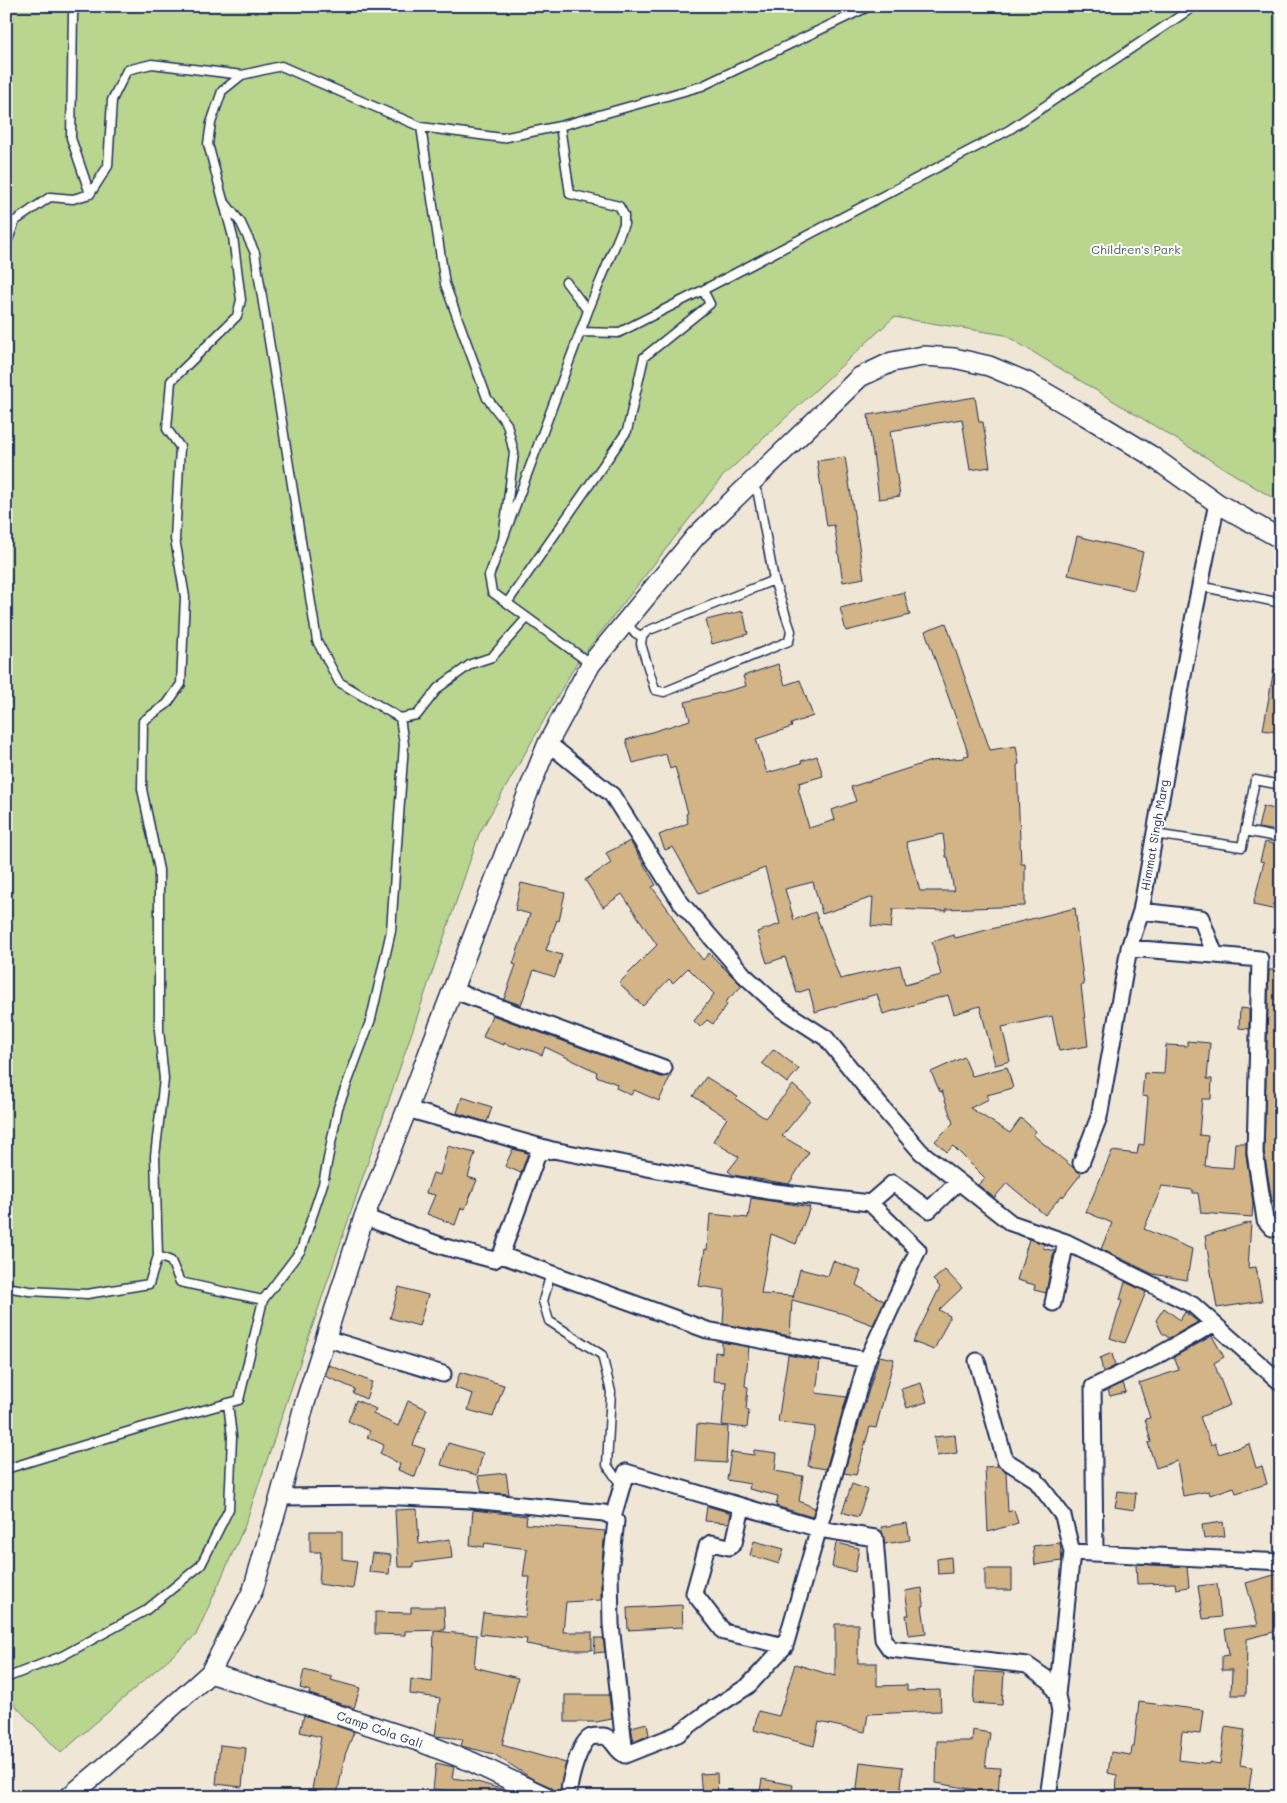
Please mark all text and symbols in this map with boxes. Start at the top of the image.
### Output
park label: Children's Park [1091,241,1181,257]
street label: Himmat Singh Marg [1136,778,1172,892]
street label: Camp Cola Gali [335,1707,425,1751]

